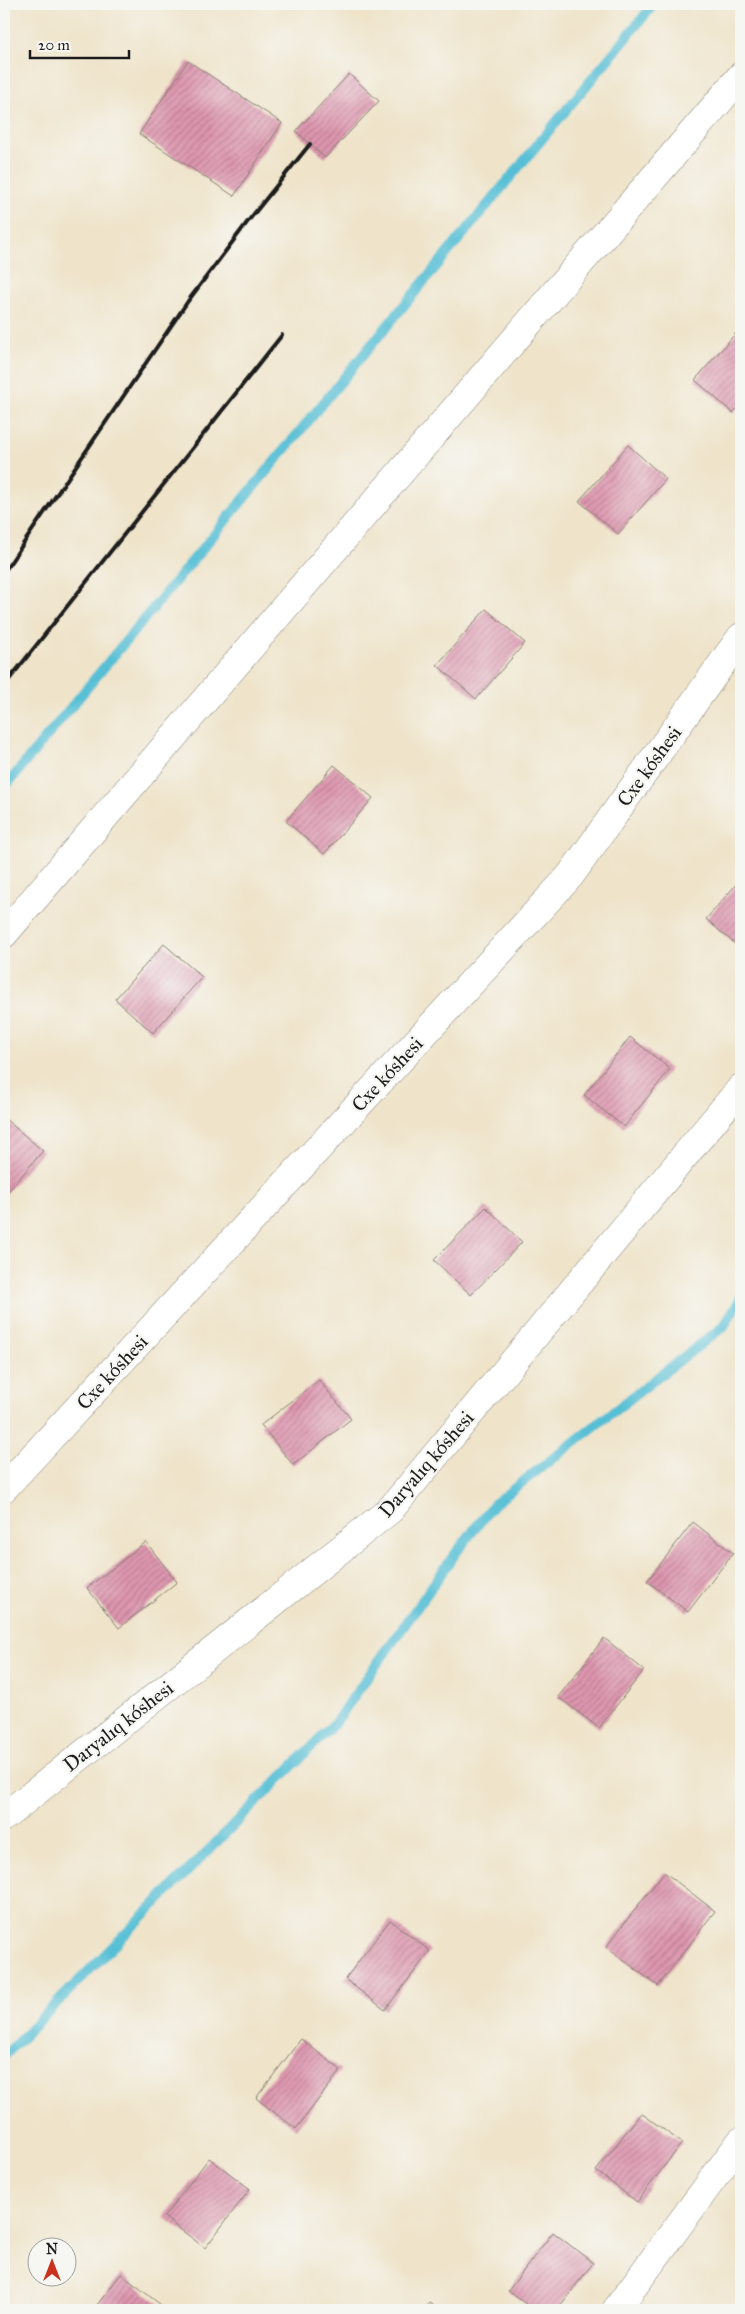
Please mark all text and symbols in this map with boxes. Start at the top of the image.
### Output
scale bar [30,28,129,60]
text: 20 m [38,36,70,54]
street label: Cxe kóshesi [612,721,687,811]
street label: Cxe kóshesi [346,1031,428,1116]
street label: Cxe kóshesi [71,1329,153,1414]
street label: Daryalıq kóshesi [373,1406,480,1523]
street label: Daryalıq kóshesi [58,1675,179,1777]
north arrow [28,2236,78,2286]
text: N [46,2241,58,2258]

